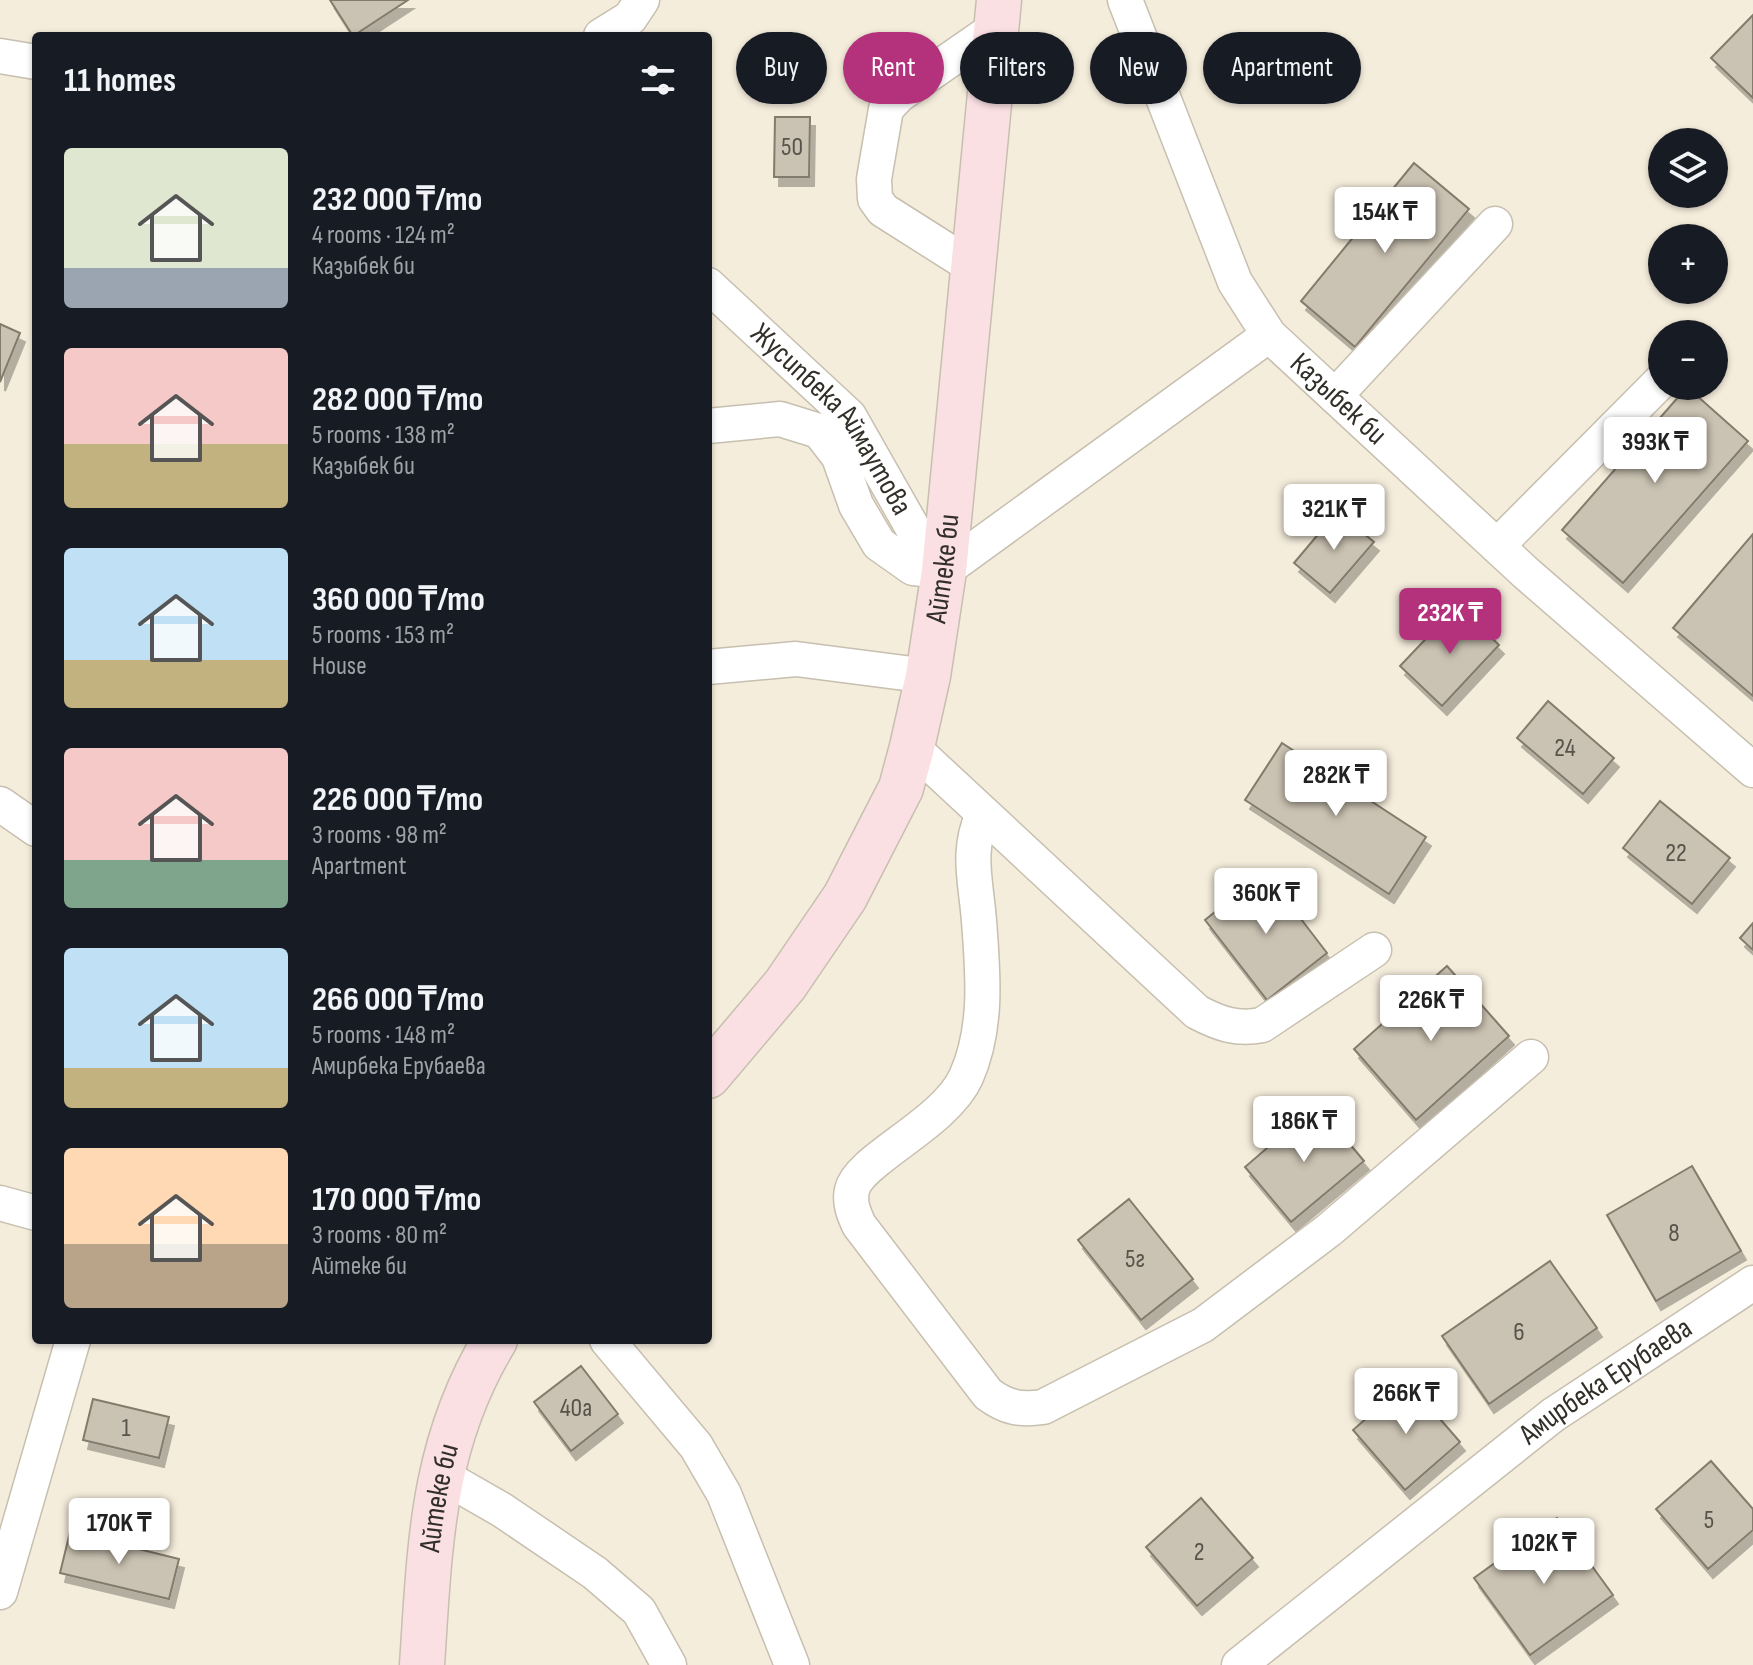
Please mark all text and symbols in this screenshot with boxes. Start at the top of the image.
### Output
chip: Buy [736,32,827,104]
chip: Rent [843,32,944,104]
chip: Filters [960,32,1074,104]
chip: New [1090,32,1187,104]
chip: Apartment [1203,32,1361,104]
icon: filters [636,58,680,102]
text: 11 homes [64,60,176,101]
map controls [1648,128,1728,400]
button: layers [1648,128,1728,208]
house number: 50 [781,132,803,163]
text: 232 000 ₸/mo [312,179,482,220]
icon: home [128,180,224,276]
pin: 154K ₸ [1320,187,1450,255]
text: 154K ₸ [1353,197,1417,228]
text: 4 rooms · 124 m² [312,220,455,251]
button: + [1648,224,1728,304]
text: Казыбек би [312,251,415,282]
street label: Жусипбека Аймаутова [743,316,920,521]
button: − [1648,320,1728,400]
street label: Казыбек би [1282,346,1394,453]
text: 282 000 ₸/mo [312,379,483,420]
icon: home [128,380,224,476]
pin: 393K ₸ [1590,417,1720,485]
text: 5 rooms · 138 m² [312,420,455,451]
text: 393K ₸ [1622,427,1688,458]
text: Казыбек би [312,451,415,482]
pin: 321K ₸ [1269,484,1399,552]
text: 321K ₸ [1302,494,1366,525]
street label: Айтеке би [918,512,967,627]
text: 360 000 ₸/mo [312,579,485,620]
icon: home [128,580,224,676]
pin: 232K ₸ [1385,588,1515,656]
text: 232K ₸ [1417,598,1483,629]
text: 5 rooms · 153 m² [312,620,454,651]
text: House [312,651,367,682]
house number: 24 [1554,733,1576,764]
pin: 282K ₸ [1271,750,1401,818]
text: 282K ₸ [1303,760,1369,791]
text: 226 000 ₸/mo [312,779,483,820]
icon: home [128,780,224,876]
text: 3 rooms · 98 m² [312,820,447,851]
house number: 22 [1665,838,1687,869]
text: Apartment [312,851,406,882]
pin: 360K ₸ [1201,868,1331,936]
text: 360K ₸ [1232,878,1300,909]
pin: 226K ₸ [1366,975,1496,1043]
text: 266 000 ₸/mo [312,979,484,1020]
icon: home [128,980,224,1076]
text: 226K ₸ [1398,985,1464,1016]
text: 5 rooms · 148 m² [312,1020,455,1051]
text: Амирбека Ерубаева [312,1051,486,1082]
pin: 186K ₸ [1239,1096,1369,1164]
text: 186K ₸ [1271,1106,1337,1137]
text: 170 000 ₸/mo [312,1179,481,1220]
icon: home [128,1180,224,1276]
house number: 8 [1668,1218,1680,1249]
text: 3 rooms · 80 m² [312,1220,447,1251]
house number: 5г [1125,1244,1145,1275]
text: Айтеке би [312,1251,407,1282]
street label: Амирбека Ерубаева [1511,1310,1699,1453]
house number: 6 [1513,1317,1525,1348]
pin: 266K ₸ [1341,1368,1471,1436]
text: 266K ₸ [1373,1378,1439,1409]
house number: 40а [560,1393,592,1424]
house number: 1 [121,1413,131,1444]
street label: Айтеке би [412,1440,467,1555]
pin: 170K ₸ [54,1498,184,1566]
house number: 5 [1704,1505,1714,1536]
text: 170K ₸ [87,1508,151,1539]
pin: 102K ₸ [1479,1518,1609,1586]
text: 102K ₸ [1511,1528,1577,1559]
house number: 2 [1194,1537,1204,1568]

